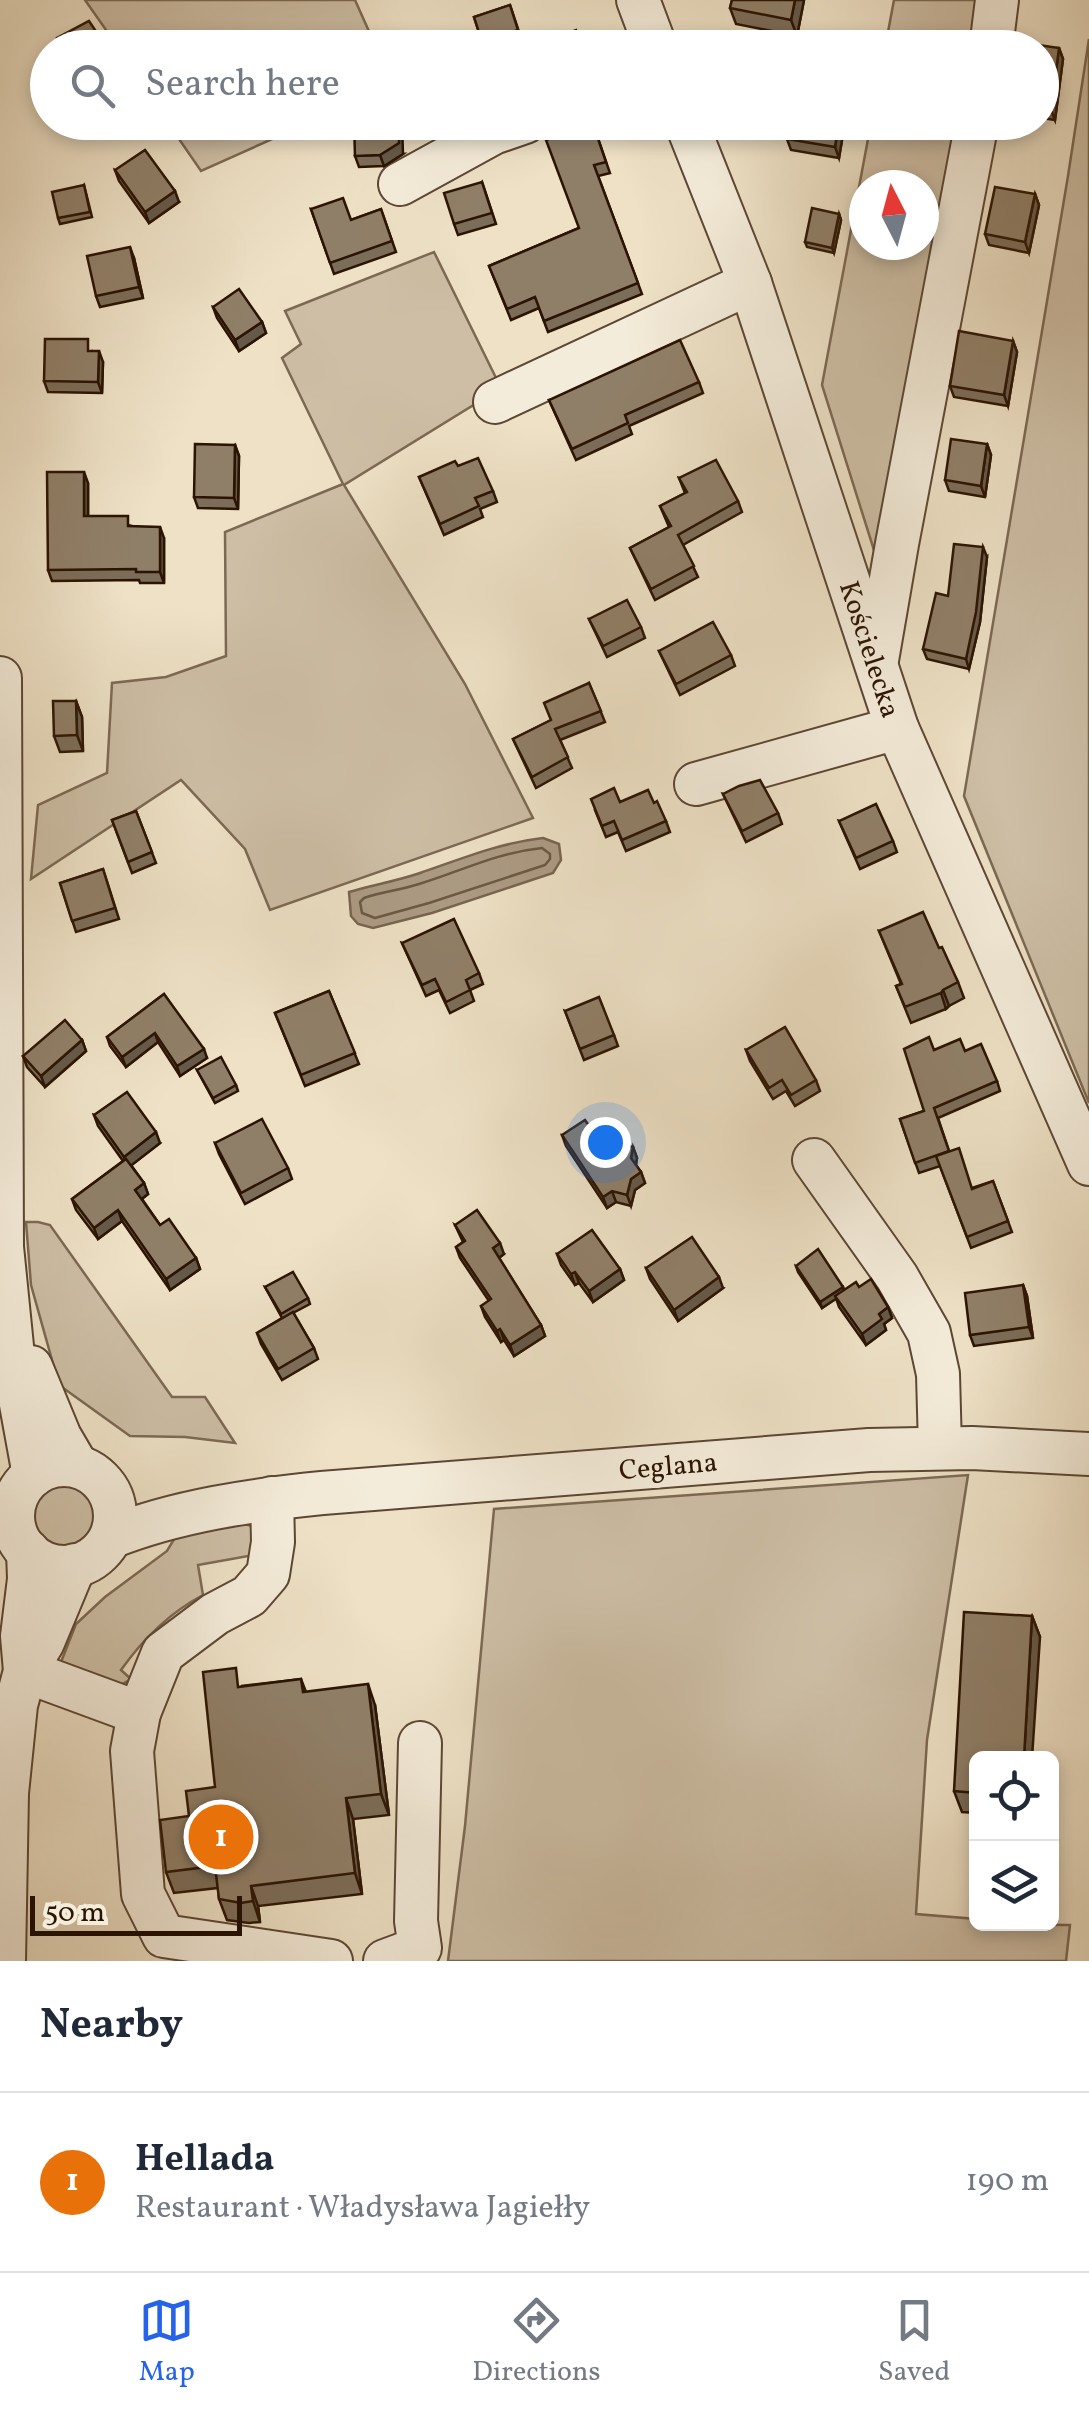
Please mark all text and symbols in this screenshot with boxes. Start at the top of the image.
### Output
search box [30,30,1059,140]
icon: search [65,58,120,113]
text: Search here [145,59,340,112]
north arrow [849,170,939,260]
street label: Kościelecka [828,576,909,723]
your location [580,1117,631,1168]
street label: Ceglana [617,1444,719,1491]
map controls [969,1751,1059,1931]
button: locate [969,1751,1059,1841]
pin: 1 [188,1800,254,1874]
button: layers [969,1841,1059,1931]
scale bar [30,1891,242,1936]
text: 50 m [45,1894,105,1933]
text: Nearby [40,1997,183,2056]
text: Hellada [135,2134,275,2187]
text: 1 [66,2160,79,2204]
text: 190 m [965,2160,1049,2204]
text: Restaurant · Władysława Jagiełły [135,2187,590,2231]
tab: Map [139,2293,195,2392]
tab: Directions [472,2293,601,2392]
tab: Saved [878,2293,950,2392]

